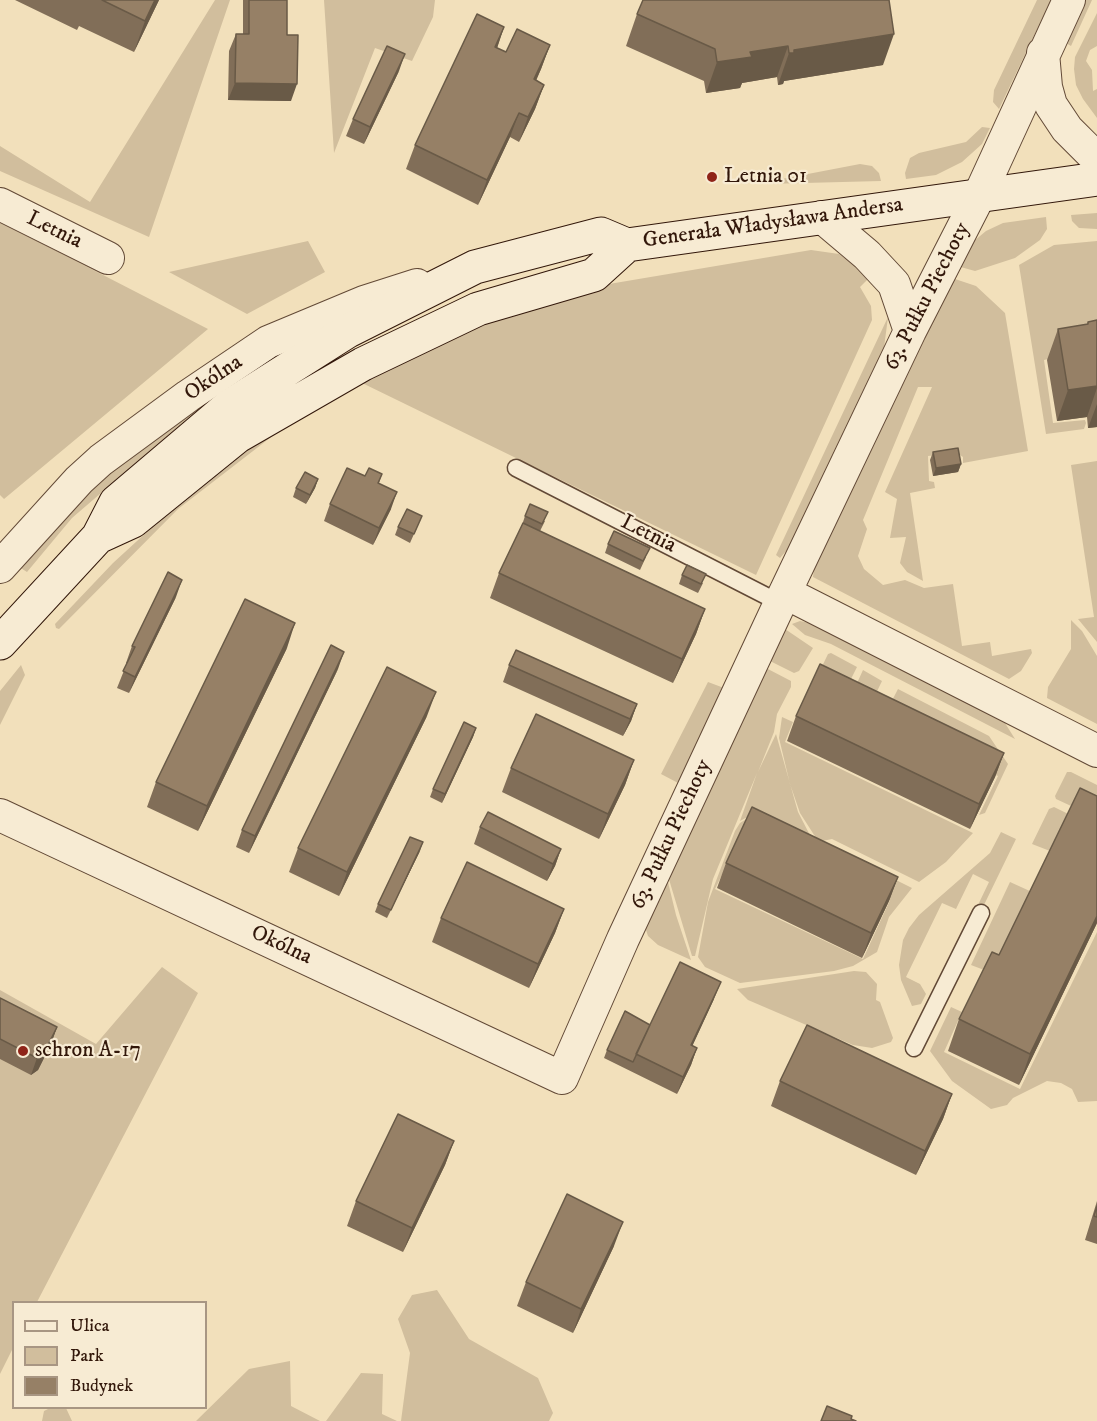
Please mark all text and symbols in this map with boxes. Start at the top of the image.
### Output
place label: Letnia 01 [724,164,807,190]
marker: Letnia 01 [705,170,719,184]
street label: Generała Władysława Andersa [641,193,905,255]
street label: Letnia [22,206,86,256]
street label: 63. Pułku Piechoty [879,219,977,375]
street label: Okólna [180,350,248,408]
street label: Letnia [616,510,680,560]
street label: 63. Pułku Piechoty [626,756,718,914]
street label: Okólna [246,920,316,972]
place label: schron A-17 [35,1038,141,1064]
marker: schron A-17 [16,1044,30,1058]
legend [12,1301,207,1409]
text: Ulica [70,1315,109,1337]
text: Park [70,1345,104,1367]
text: Budynek [70,1375,133,1397]

